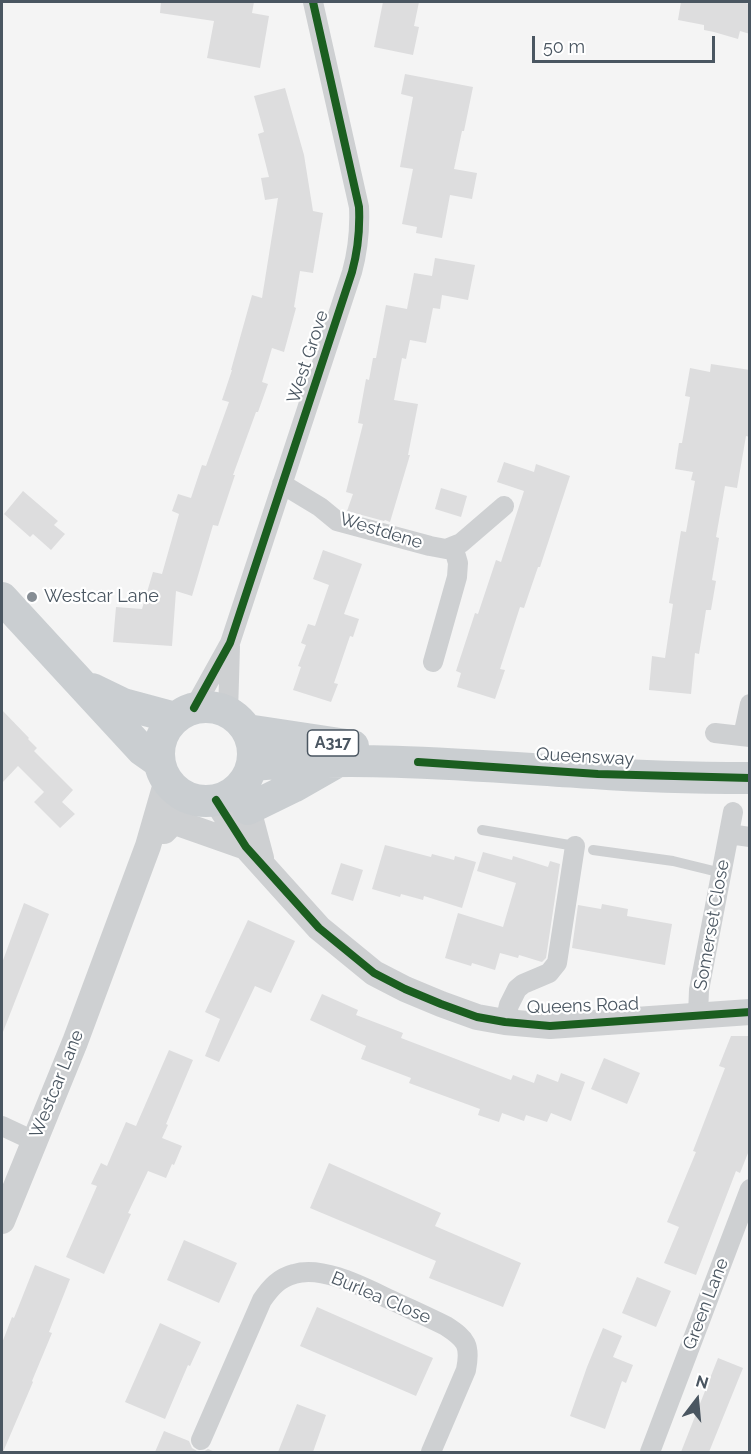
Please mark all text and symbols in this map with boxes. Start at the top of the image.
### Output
scale bar [535,24,718,62]
text: 50 m [543,36,585,57]
street label: West Grove [283,308,333,406]
street label: Westdene [337,508,425,554]
place label: Westcar Lane [44,586,159,608]
marker: Westcar Lane [25,590,39,604]
road number: A317 [308,730,358,756]
street label: Queensway [536,744,634,770]
street label: Somerset Close [690,858,734,992]
street label: Queens Road [527,993,639,1019]
street label: Westcar Lane [25,1027,89,1141]
street label: Green Lane [679,1255,733,1353]
street label: Burlea Close [328,1267,434,1329]
north arrow [667,1370,727,1430]
text: N [694,1371,711,1393]

